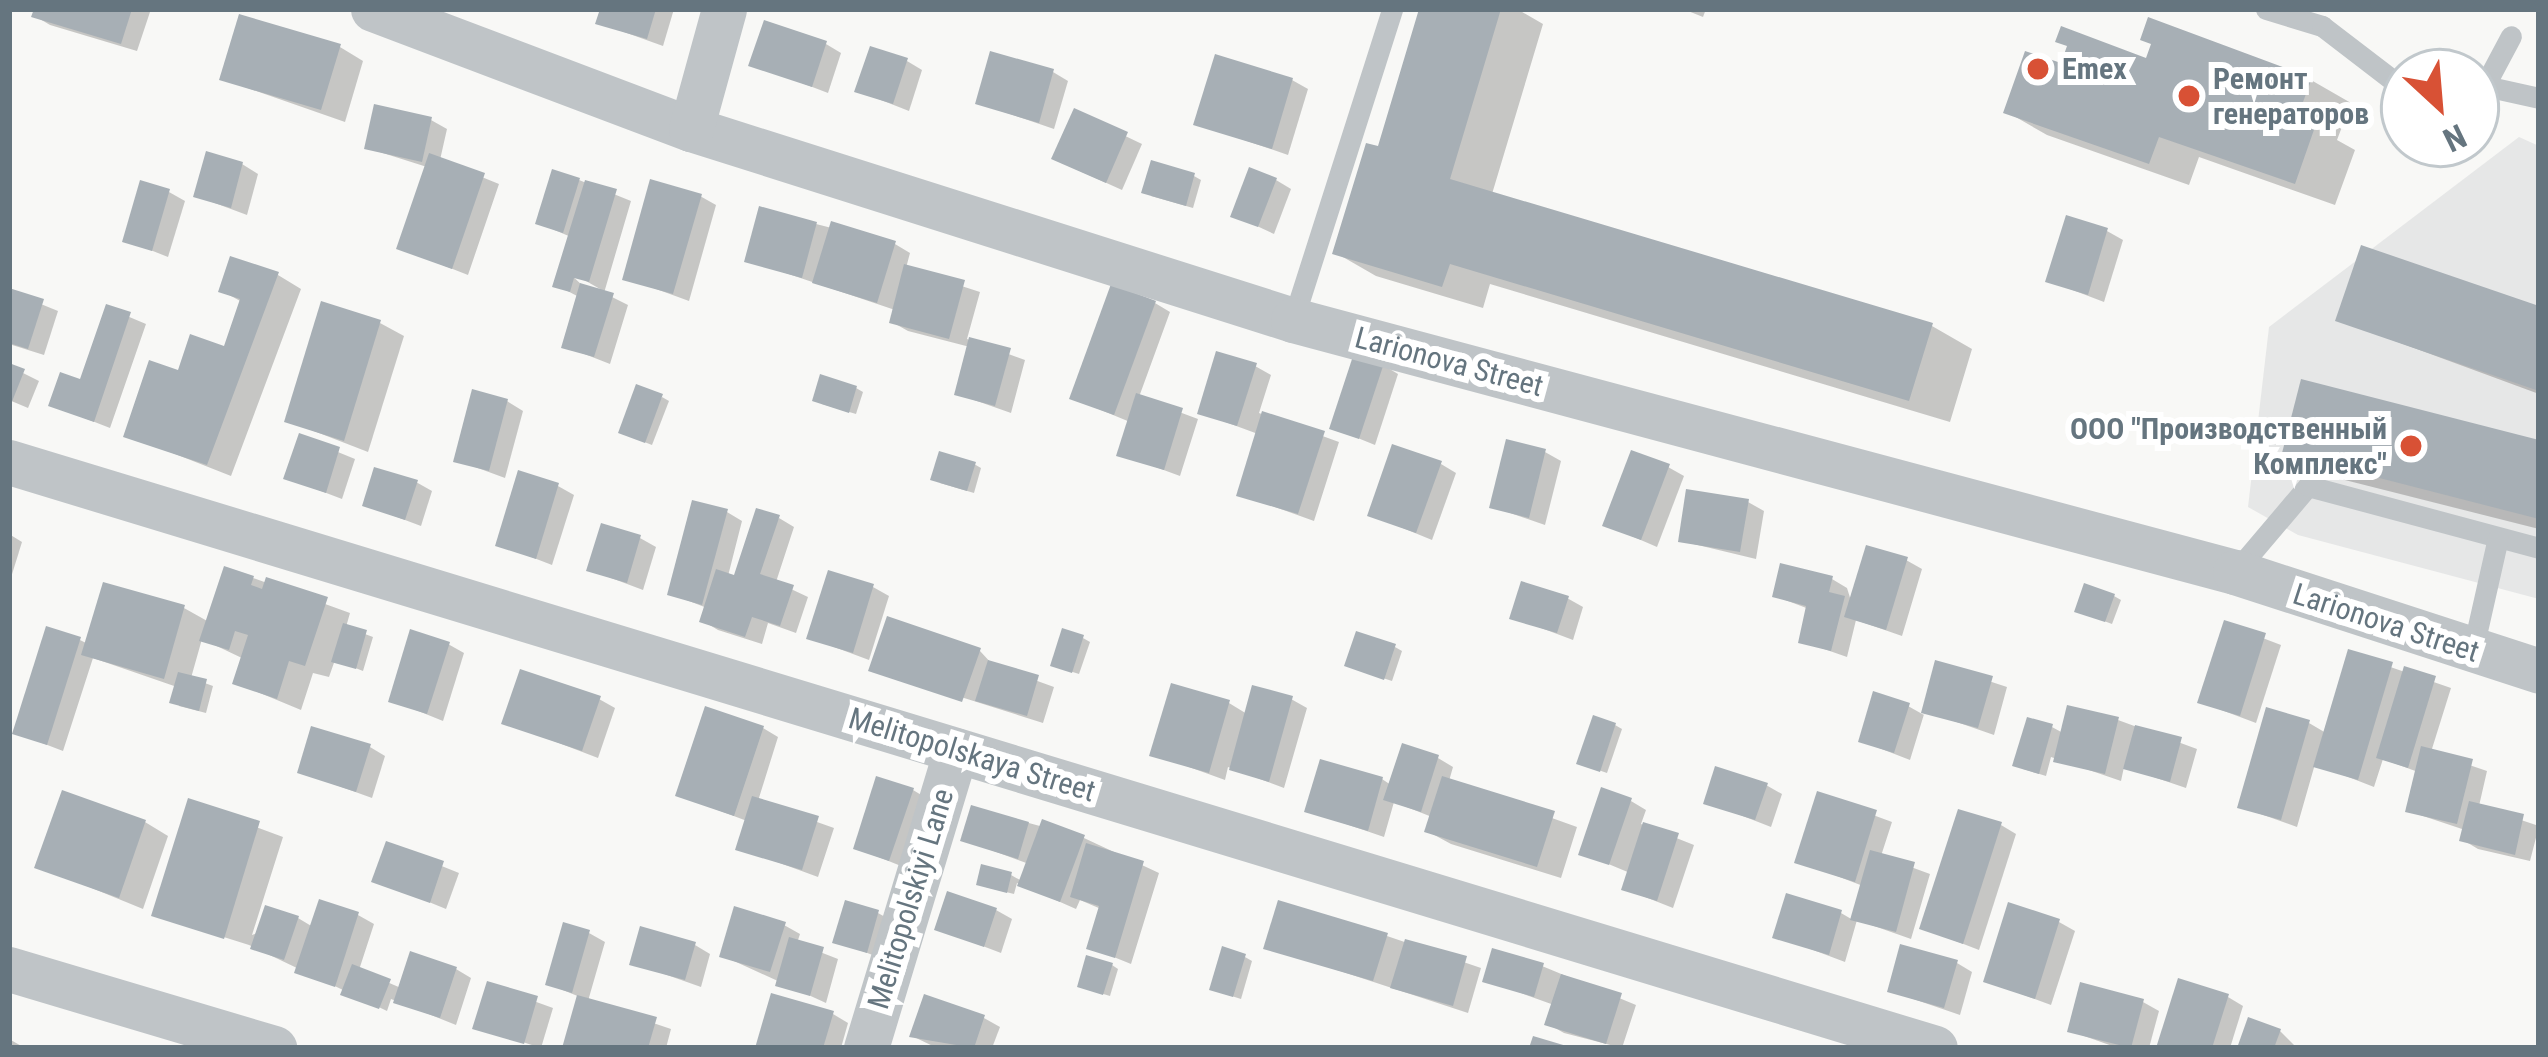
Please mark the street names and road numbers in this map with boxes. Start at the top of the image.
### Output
street label: Larionova Street [1351,320,1547,404]
street label: Larionova Street [2289,576,2483,670]
street label: Melitopolskaya Street [844,700,1100,810]
street label: Melitopolskiyi Lane [860,785,962,1013]

